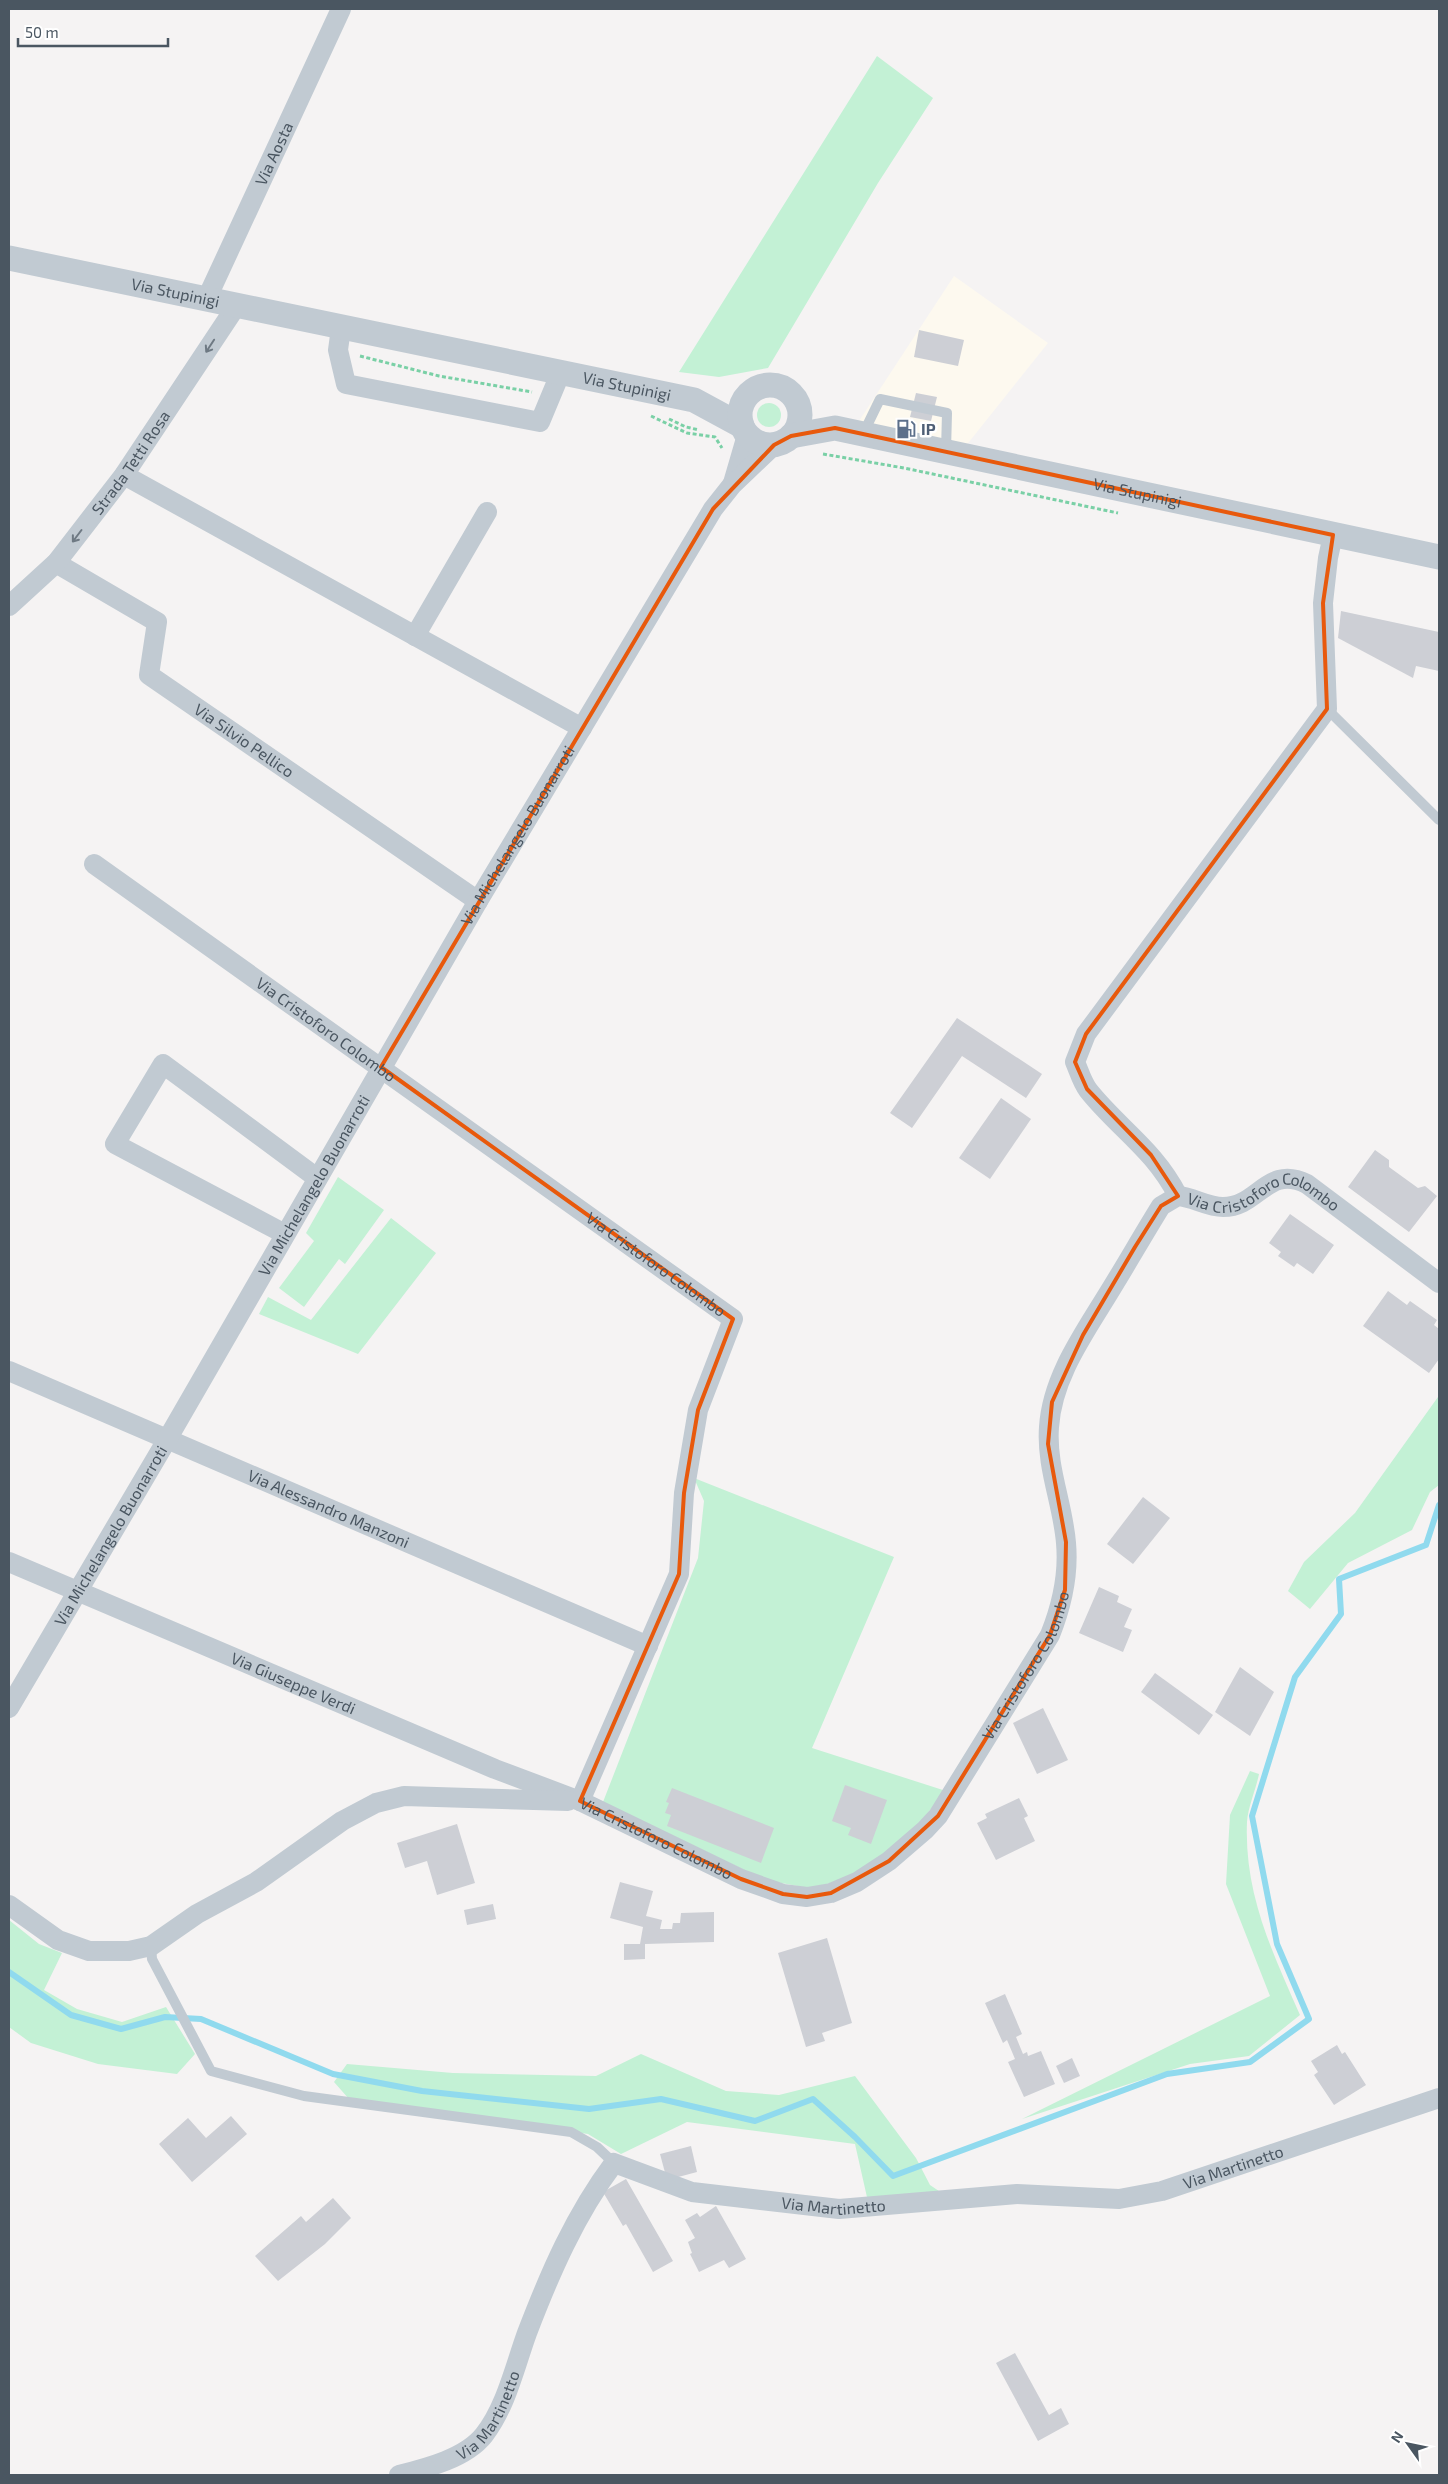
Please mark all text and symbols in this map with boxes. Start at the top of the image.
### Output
scale bar [18,15,168,47]
text: 50 m [25,23,59,41]
street label: Via Aosta [251,119,296,188]
street label: Via Stupinigi [130,274,221,310]
one-way arrow [204,338,214,352]
street label: Via Stupinigi [581,367,673,404]
street label: Strada Tetti Rosa [87,406,173,518]
fuel station icon: IP [895,418,917,440]
place label: IP [921,419,936,438]
street label: Via Stupinigi [1092,473,1183,511]
one-way arrow [72,530,83,543]
street label: Via Silvio Pellico [191,699,298,781]
street label: Via Michelangelo Buonarroti [456,742,578,928]
street label: Via Cristoforo Colombo [253,973,400,1085]
street label: Via Michelangelo Buonarroti [254,1091,373,1279]
street label: Via Cristoforo Colombo [1185,1169,1344,1216]
street label: Via Cristoforo Colombo [583,1208,730,1320]
street label: Via Michelangelo Buonarroti [50,1442,170,1629]
street label: Via Alessandro Manzoni [245,1465,413,1551]
street label: Via Cristoforo Colombo [977,1589,1072,1743]
street label: Via Giuseppe Verdi [228,1648,359,1718]
street label: Via Cristoforo Colombo [577,1793,736,1883]
street label: Via Martinetto [1180,2141,1286,2192]
street label: Via Martinetto [781,2192,886,2218]
street label: Via Martinetto [453,2368,523,2463]
north arrow [1383,2419,1433,2469]
text: N [1387,2428,1407,2446]

